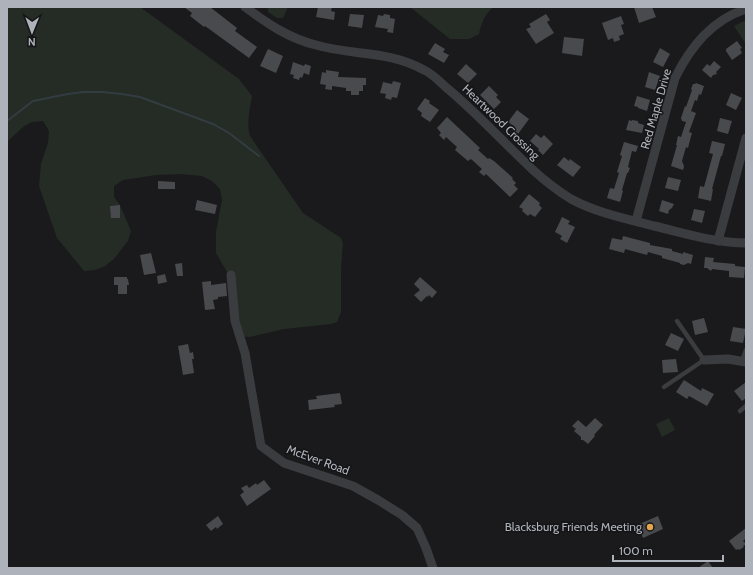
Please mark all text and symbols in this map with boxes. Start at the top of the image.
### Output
north arrow [12,12,52,52]
text: N [28,35,36,49]
street label: Red Maple Drive [637,67,674,151]
street label: Heartwood Crossing [459,81,544,163]
street label: McEver Road [285,441,352,478]
place label: Blacksburg Friends Meeting [505,519,643,534]
marker: Blacksburg Friends Meeting [645,522,655,532]
scale bar [613,537,723,563]
text: 100 m [619,543,653,558]

